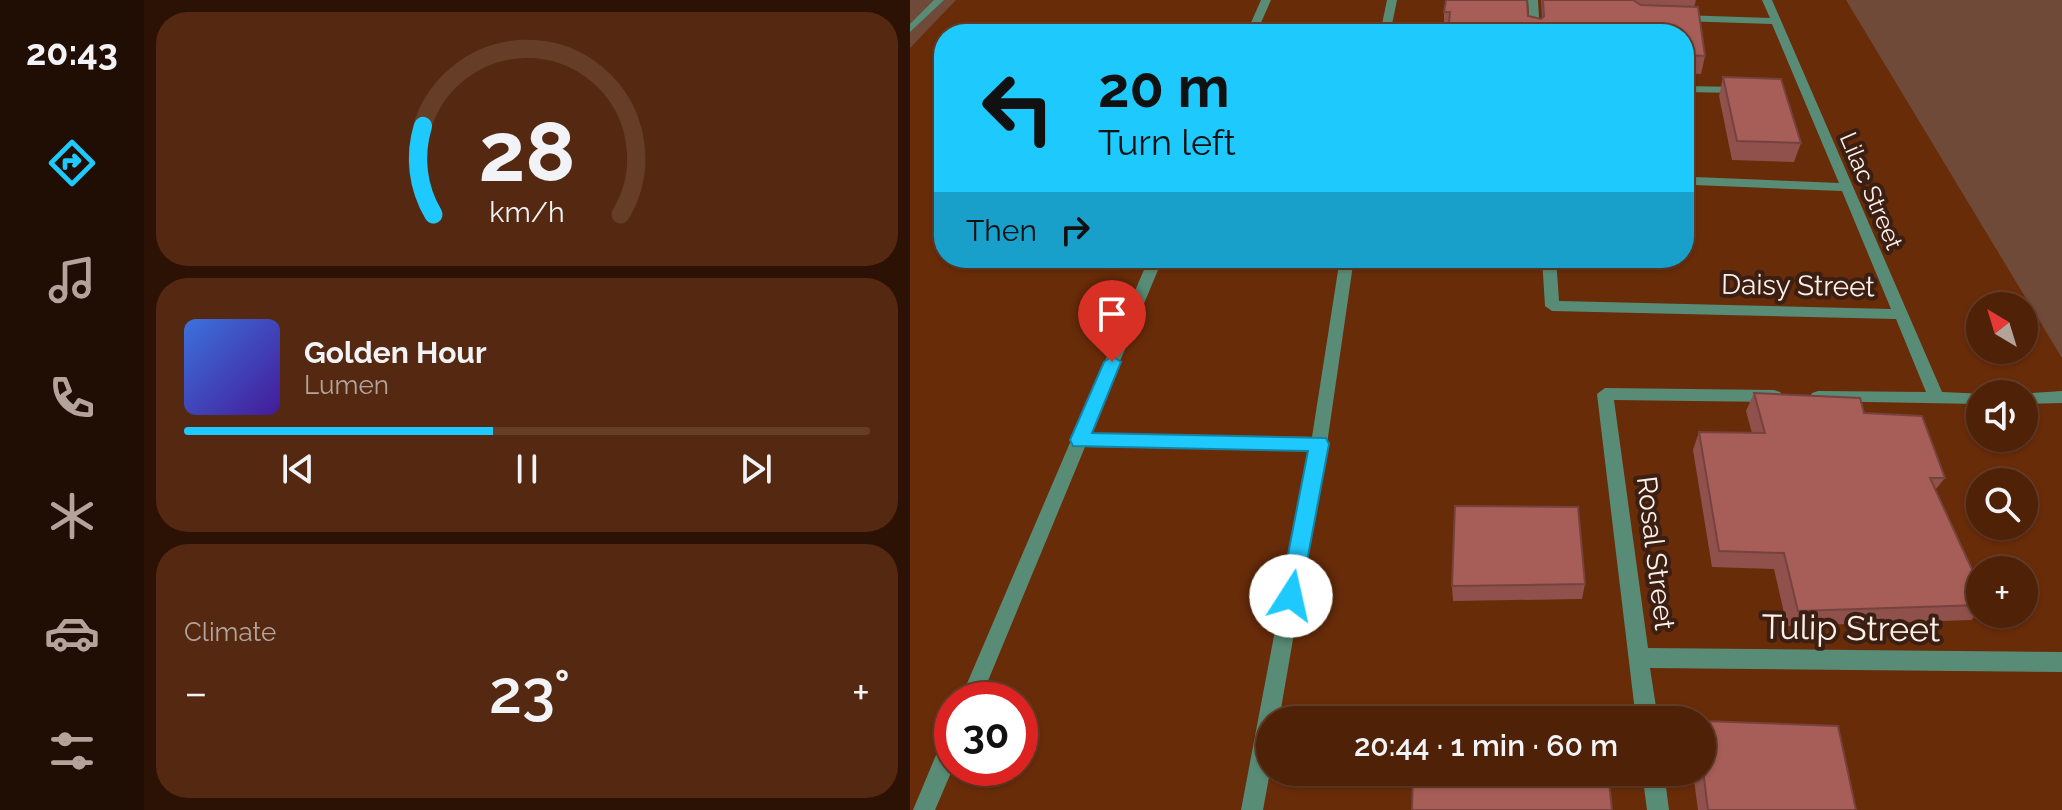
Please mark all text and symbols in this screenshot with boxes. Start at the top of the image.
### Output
text: 20:43 [26,31,118,73]
text: 20 m [1098,54,1230,120]
icon: left [966,56,1070,160]
text: 28 [478,103,576,200]
text: Turn left [1098,121,1236,163]
street label: Lilac Street [1834,128,1909,254]
icon: directions [44,135,100,191]
text: km/h [489,195,565,229]
icon: right [1053,208,1097,252]
text: Then [966,213,1037,248]
icon: music [44,252,100,308]
street label: Daisy Street [1721,268,1876,303]
pin [1078,280,1146,362]
icon: arrive [1090,292,1134,336]
north arrow [1966,292,2038,364]
map controls [1966,292,2038,628]
text: Golden Hour [304,335,487,370]
icon: phone [44,370,100,426]
text: Lumen [304,370,389,400]
button: sound [1966,380,2038,452]
icon: previous [276,447,320,491]
icon: pause [505,447,549,491]
icon: next [734,447,778,491]
button: search [1966,468,2038,540]
street label: Rosal Street [1630,474,1681,633]
icon: climate [44,488,100,544]
position arrow [1249,554,1333,638]
button: + [1966,556,2038,628]
icon: car [44,605,100,661]
street label: Tulip Street [1761,606,1941,650]
text: Climate [184,617,276,647]
text: 23° [489,657,570,727]
text: − [184,667,208,718]
text: + [852,667,870,718]
speed limit sign: 30 [934,682,1038,786]
icon: filters [44,723,100,779]
text: 20:44 · 1 min · 60 m [1354,728,1618,763]

